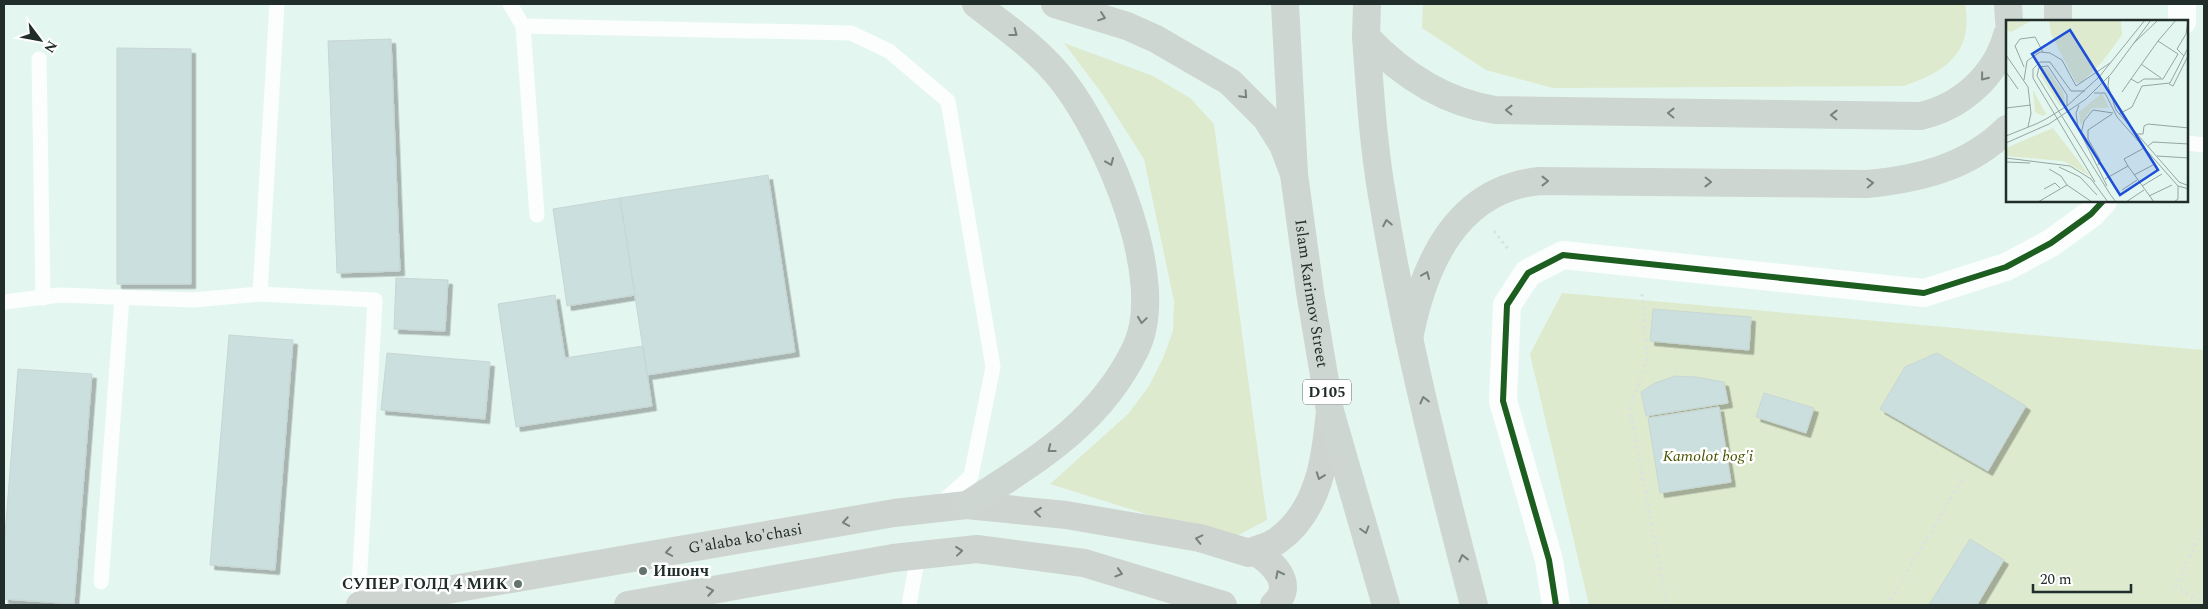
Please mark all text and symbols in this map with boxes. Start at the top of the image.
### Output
one-way arrow [1097,12,1106,22]
north arrow [15,15,65,65]
inset map [2006,20,2188,202]
one-way arrow [1009,28,1018,37]
text: N [39,36,63,57]
one-way arrow [1981,71,1989,80]
one-way arrow [1238,89,1247,98]
one-way arrow [1505,105,1513,116]
one-way arrow [1667,108,1675,118]
one-way arrow [1830,110,1838,121]
one-way arrow [1104,157,1114,166]
one-way arrow [1542,176,1550,186]
one-way arrow [1704,177,1712,187]
one-way arrow [1867,178,1875,189]
street label: Islam Karimov Street [1288,218,1335,370]
one-way arrow [1382,218,1392,227]
one-way arrow [1420,271,1430,280]
one-way arrow [1138,315,1148,324]
road number: D105 [1303,380,1351,404]
one-way arrow [1419,395,1430,404]
one-way arrow [1048,443,1057,451]
park label: Kamolot bog'i [1663,444,1754,468]
one-way arrow [1316,471,1326,480]
one-way arrow [1034,507,1042,518]
one-way arrow [842,516,851,526]
street label: G'alaba ko'chasi [686,517,804,560]
one-way arrow [1359,526,1369,534]
one-way arrow [1194,534,1203,545]
one-way arrow [955,546,963,557]
one-way arrow [665,547,673,557]
one-way arrow [1458,554,1468,562]
place label: Ишонч [653,559,709,583]
scale bar [2033,562,2130,594]
marker: Ишонч [637,565,649,577]
one-way arrow [1114,568,1122,578]
text: 20 m [2040,568,2072,591]
one-way arrow [1275,571,1285,580]
place label: СУПЕР ГОЛД 4 МИК [342,572,509,596]
marker: СУПЕР ГОЛД 4 МИК [512,578,524,590]
one-way arrow [706,586,714,596]

